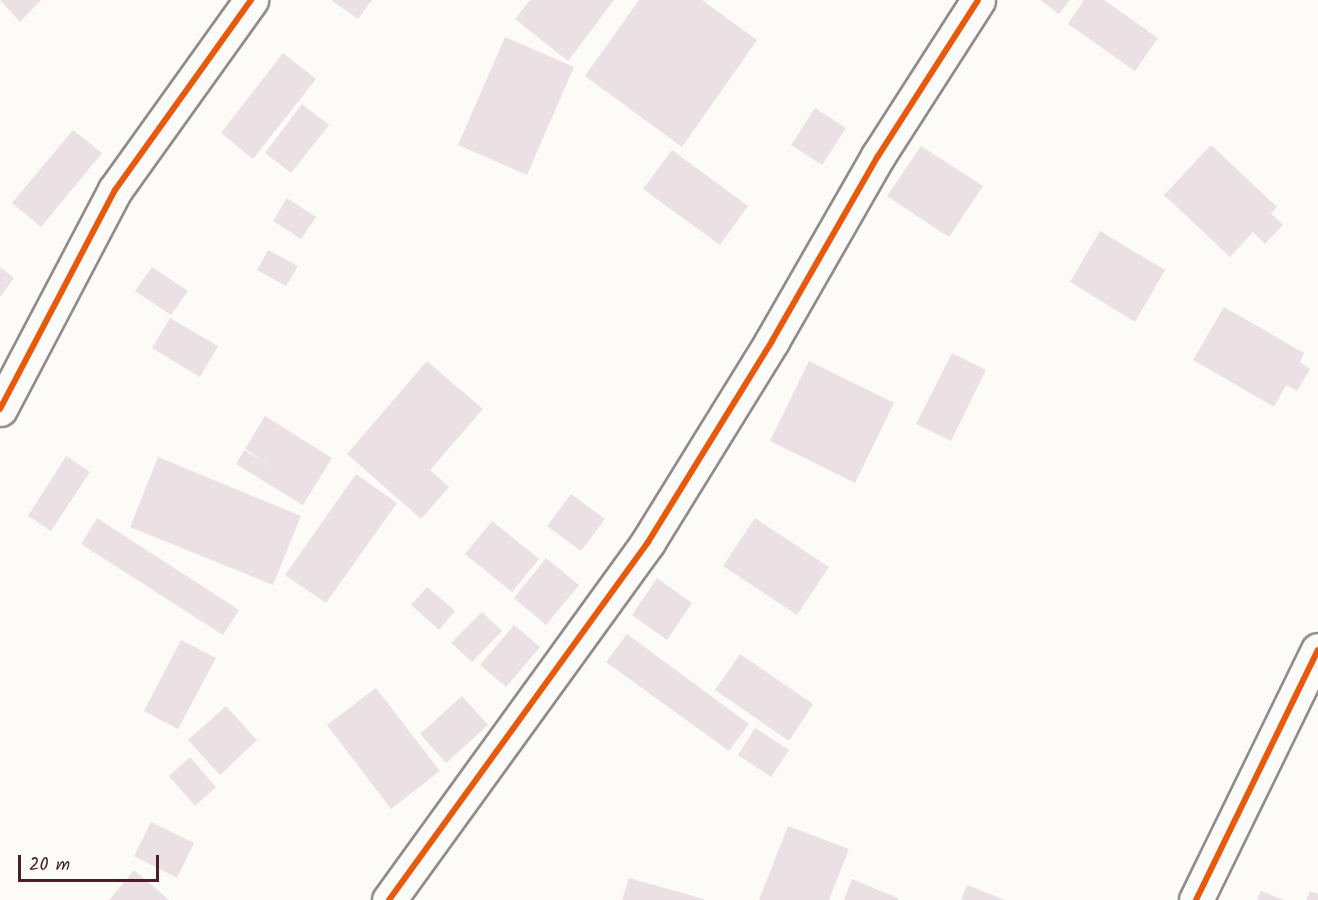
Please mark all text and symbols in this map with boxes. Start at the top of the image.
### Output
scale bar [21,843,162,881]
text: 20 m [29,851,70,880]

